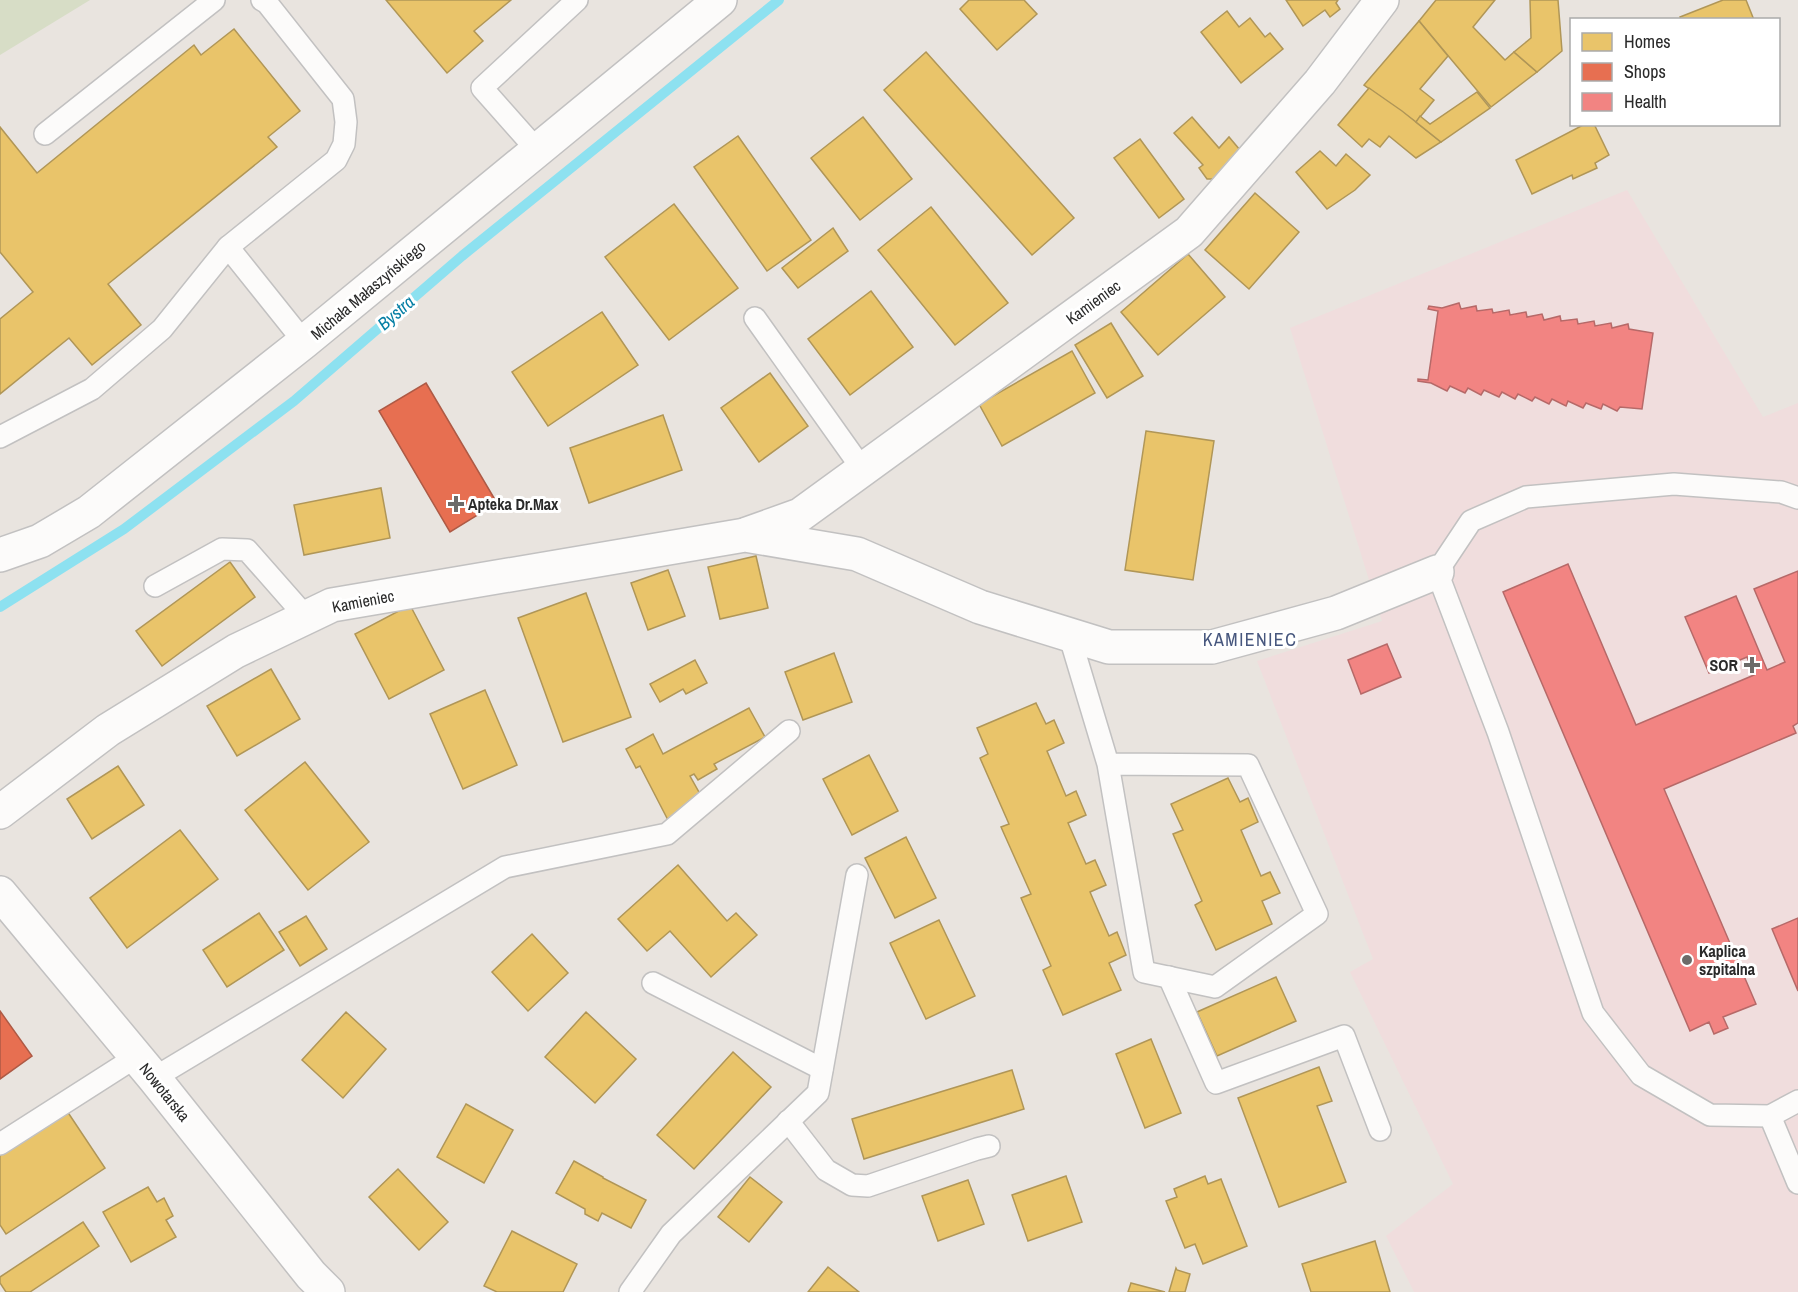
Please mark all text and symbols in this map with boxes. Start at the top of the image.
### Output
legend [1570,18,1780,126]
text: Homes [1624,29,1671,54]
text: Shops [1624,59,1666,84]
text: Health [1624,89,1667,114]
street label: Michała Małaszyńskiego [306,235,430,345]
street label: Kamieniec [1061,274,1125,329]
water label: Bystra [372,289,420,336]
place label: Apteka Dr.Max [468,493,559,515]
marker: Apteka Dr.Max [449,497,463,511]
street label: Kamieniec [330,584,396,618]
district label: KAMIENIEC [1203,627,1297,652]
place label: SOR [1710,654,1739,676]
marker: SOR [1743,656,1761,674]
place label: Kaplica szpitalna [1699,940,1756,980]
marker: Kaplica szpitalna [1680,953,1694,967]
street label: Nowotarska [135,1058,196,1126]

